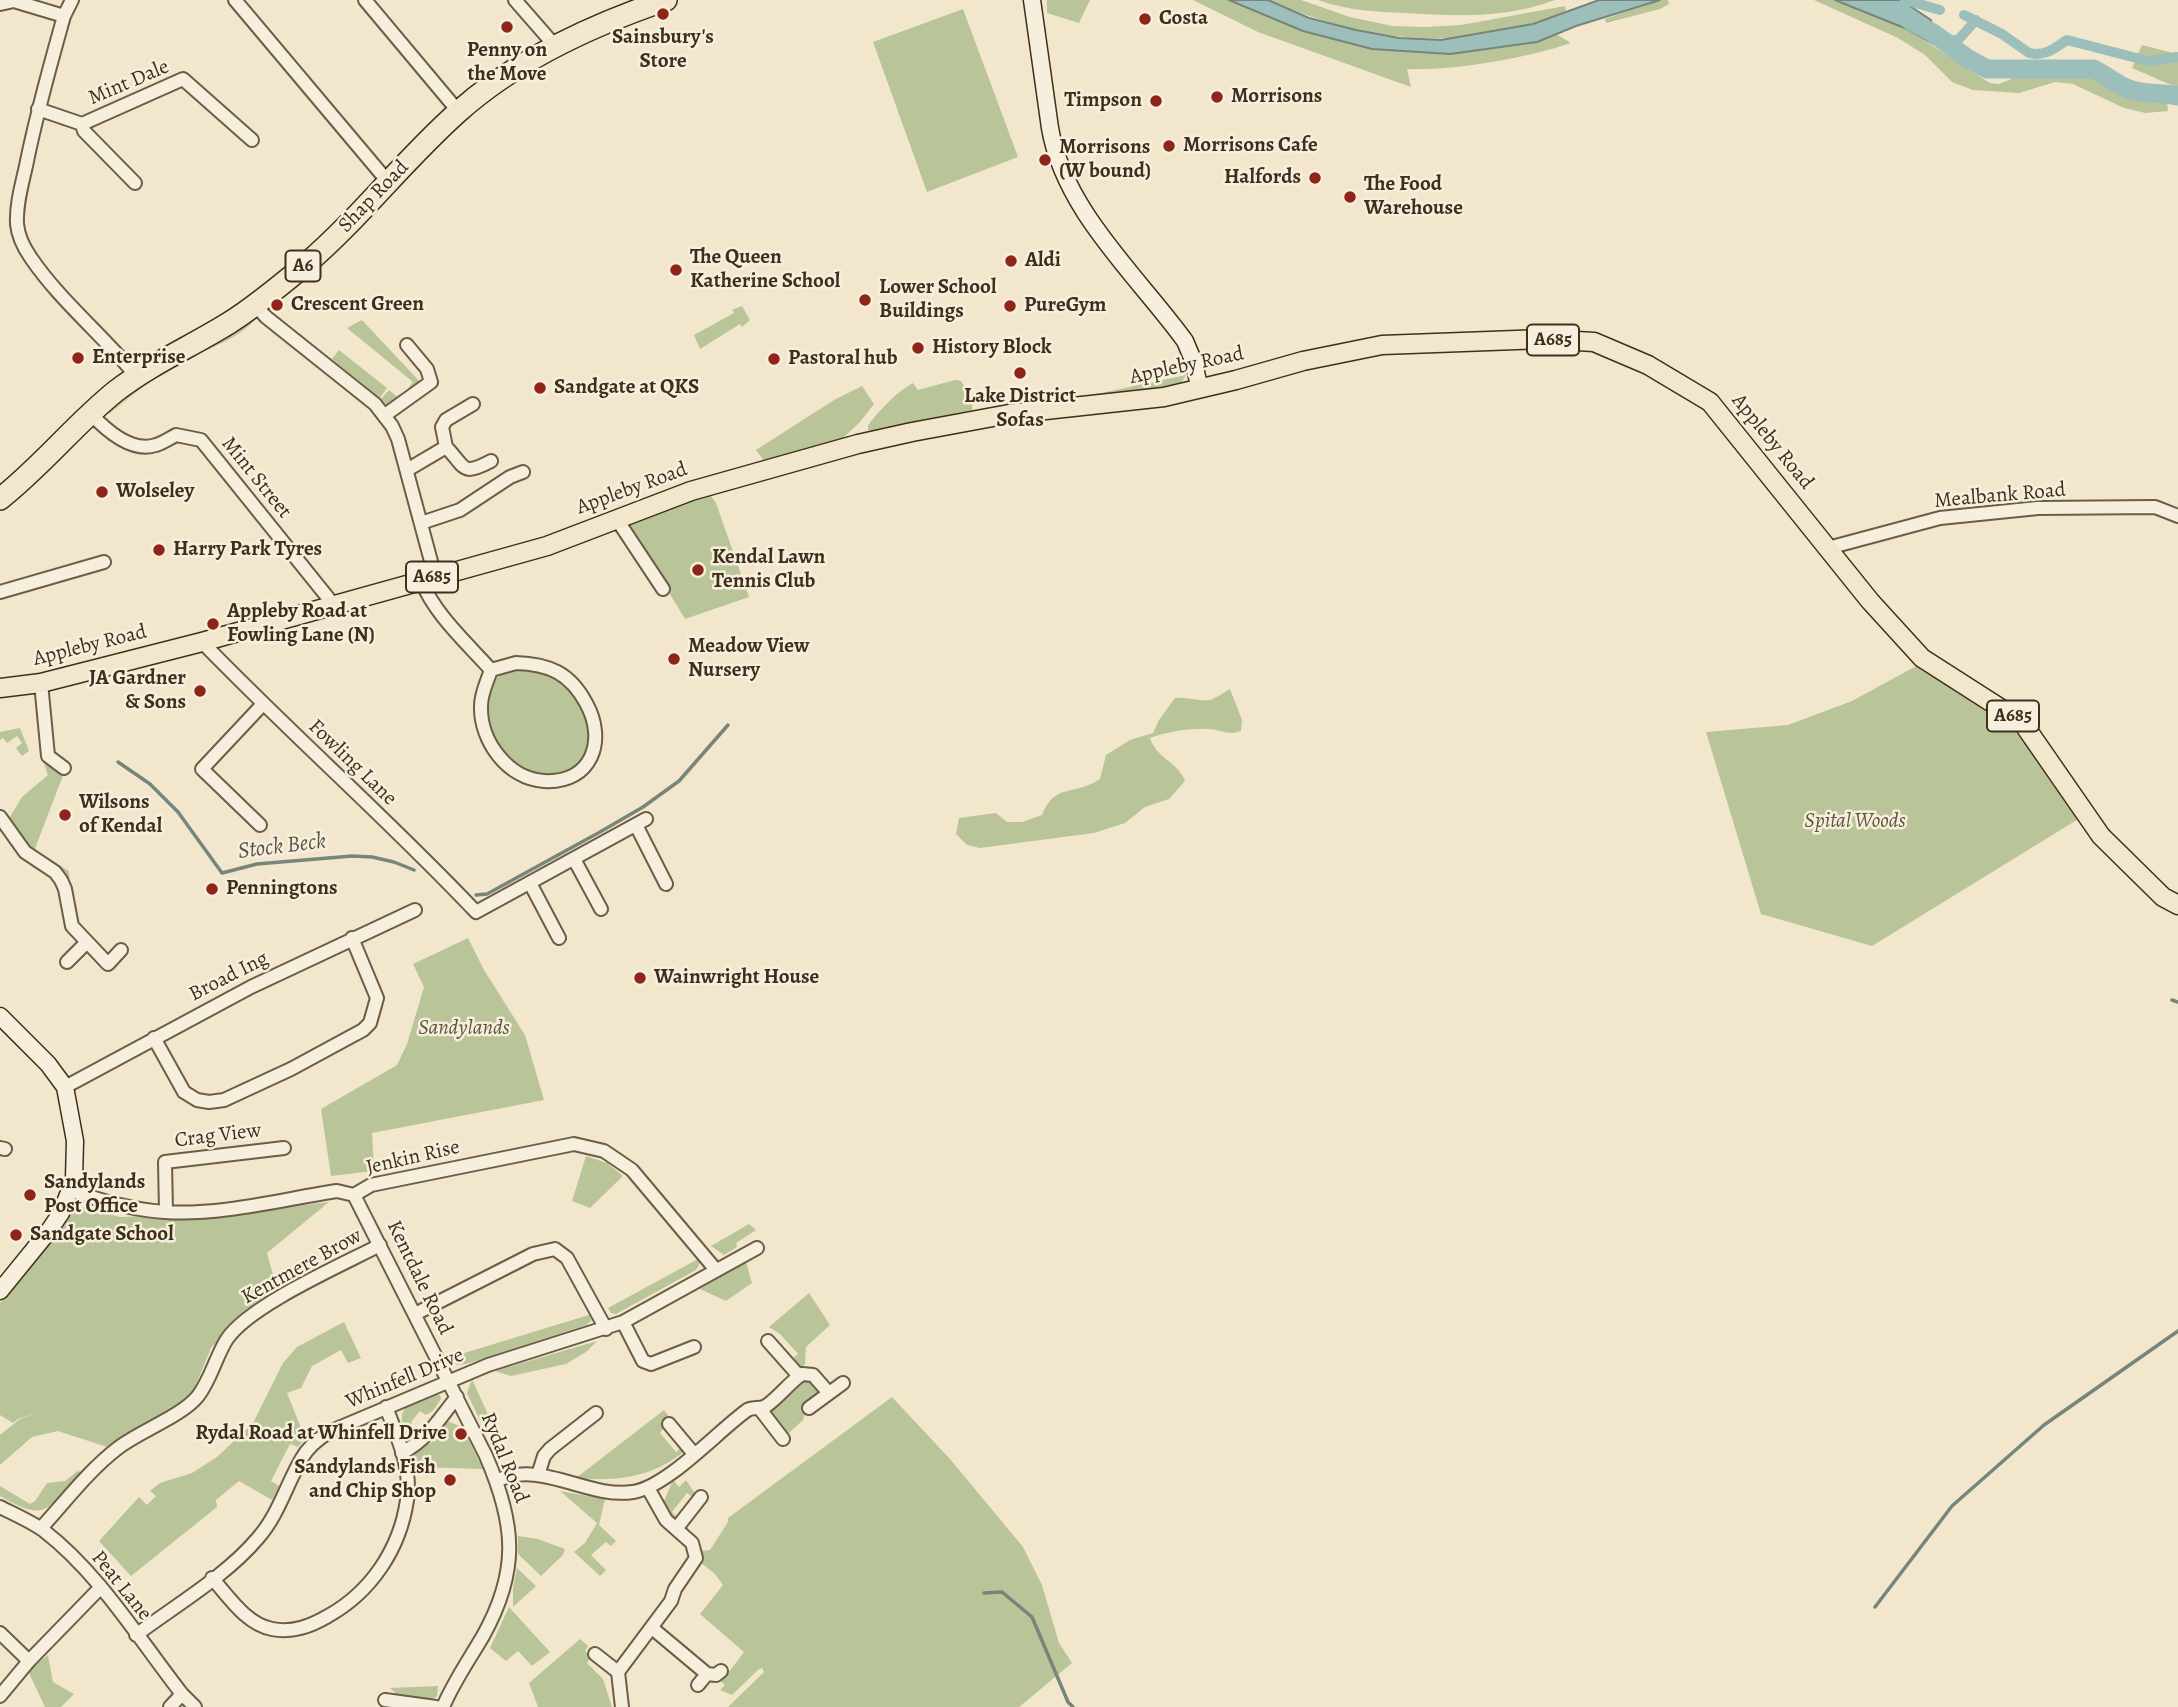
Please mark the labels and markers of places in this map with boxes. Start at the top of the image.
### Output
marker: Sainsbury's Store [655,6,671,22]
place label: Costa [1159,6,1208,32]
marker: Costa [1137,11,1153,27]
marker: Penny on the Move [499,19,515,35]
place label: Sainsbury's Store [612,25,714,75]
place label: Penny on the Move [467,38,547,88]
place label: Morrisons [1231,84,1322,110]
place label: Timpson [1064,88,1142,114]
marker: Morrisons [1209,89,1225,105]
marker: Timpson [1148,93,1164,109]
place label: Morrisons Cafe [1183,133,1318,159]
place label: Morrisons (W bound) [1059,135,1151,185]
marker: Morrisons Cafe [1161,138,1177,154]
marker: Morrisons (W bound) [1037,152,1053,168]
place label: Halfords [1224,165,1301,191]
marker: Halfords [1307,170,1323,186]
place label: The Food Warehouse [1364,172,1463,222]
marker: The Food Warehouse [1342,189,1358,205]
place label: The Queen Katherine School [690,245,840,295]
place label: Aldi [1025,248,1061,274]
marker: Aldi [1003,253,1019,269]
marker: The Queen Katherine School [668,262,684,278]
place label: Lower School Buildings [879,275,996,325]
place label: Crescent Green [291,292,424,318]
marker: Lower School Buildings [857,292,873,308]
place label: PureGym [1024,293,1106,319]
marker: Crescent Green [269,297,285,313]
marker: PureGym [1002,298,1018,314]
place label: History Block [932,335,1052,361]
marker: History Block [910,340,926,356]
place label: Enterprise [92,345,185,371]
place label: Pastoral hub [788,346,898,372]
marker: Enterprise [70,350,86,366]
marker: Pastoral hub [766,351,782,367]
marker: Lake District Sofas [1012,365,1028,381]
place label: Sandgate at QKS [554,375,699,401]
marker: Sandgate at QKS [532,380,548,396]
place label: Lake District Sofas [964,384,1076,434]
place label: Wolseley [116,479,194,505]
marker: Wolseley [94,484,110,500]
place label: Harry Park Tyres [173,537,322,563]
marker: Harry Park Tyres [151,542,167,558]
place label: Kendal Lawn Tennis Club [712,545,825,595]
marker: Kendal Lawn Tennis Club [690,562,706,578]
place label: Appleby Road at Fowling Lane (N) [227,599,375,649]
marker: Appleby Road at Fowling Lane (N) [205,616,221,632]
place label: Meadow View Nursery [688,634,810,684]
marker: Meadow View Nursery [666,651,682,667]
place label: JA Gardner & Sons [89,666,186,716]
marker: JA Gardner & Sons [192,683,208,699]
place label: Wilsons of Kendal [79,790,162,840]
marker: Wilsons of Kendal [57,807,73,823]
place label: Penningtons [226,876,338,902]
marker: Penningtons [204,881,220,897]
place label: Wainwright House [654,965,819,991]
marker: Wainwright House [632,970,648,986]
place label: Sandylands Post Office [44,1170,145,1220]
marker: Sandylands Post Office [22,1187,38,1203]
place label: Sandgate School [30,1222,174,1248]
marker: Sandgate School [8,1227,24,1243]
place label: Rydal Road at Whinfell Drive [195,1421,447,1447]
marker: Rydal Road at Whinfell Drive [453,1426,469,1442]
place label: Sandylands Fish and Chip Shop [294,1455,436,1505]
marker: Sandylands Fish and Chip Shop [442,1472,458,1488]

